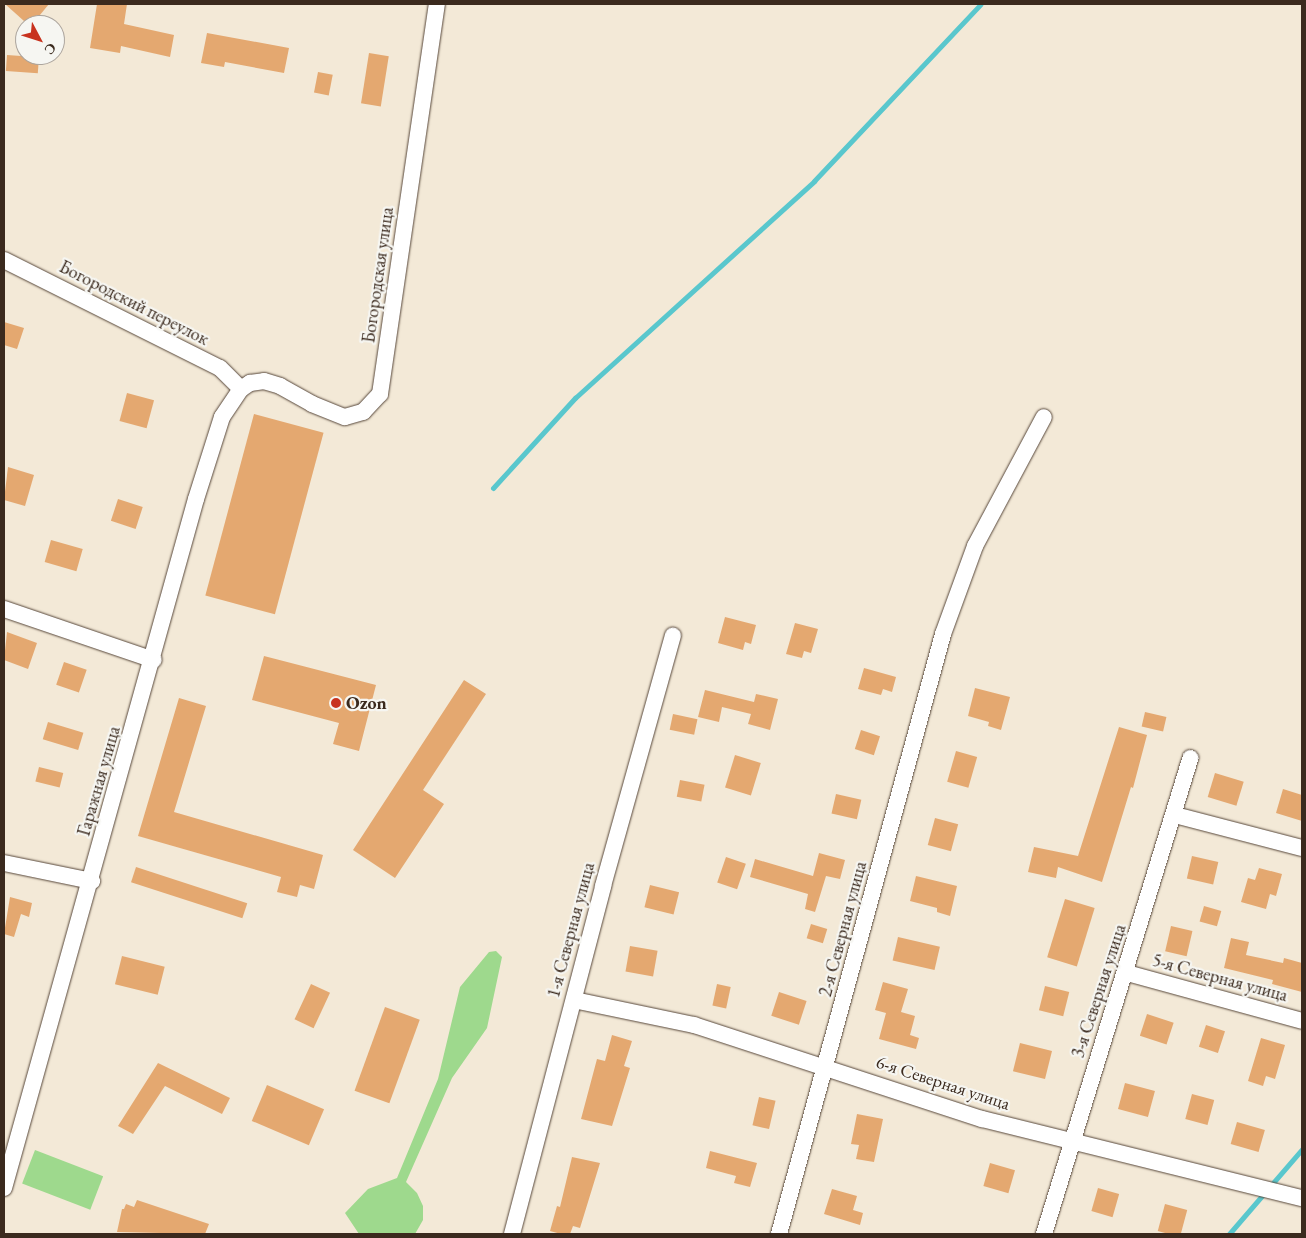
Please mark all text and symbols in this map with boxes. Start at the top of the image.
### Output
north arrow [15,15,65,65]
text: С [41,39,61,59]
street label: Богородская улица [358,206,398,344]
street label: Богородский переулок [56,256,212,350]
place label: Ozon [346,692,387,714]
marker: Ozon [330,697,342,709]
street label: Гаражная улица [73,724,125,838]
street label: 2-я Северная улица [815,859,871,999]
street label: 1-я Северная улица [543,860,599,1000]
street label: 3-я Северная улица [1067,921,1131,1061]
street label: 5-я Северная улица [1150,950,1290,1006]
street label: 6-я Северная улица [873,1051,1013,1115]

